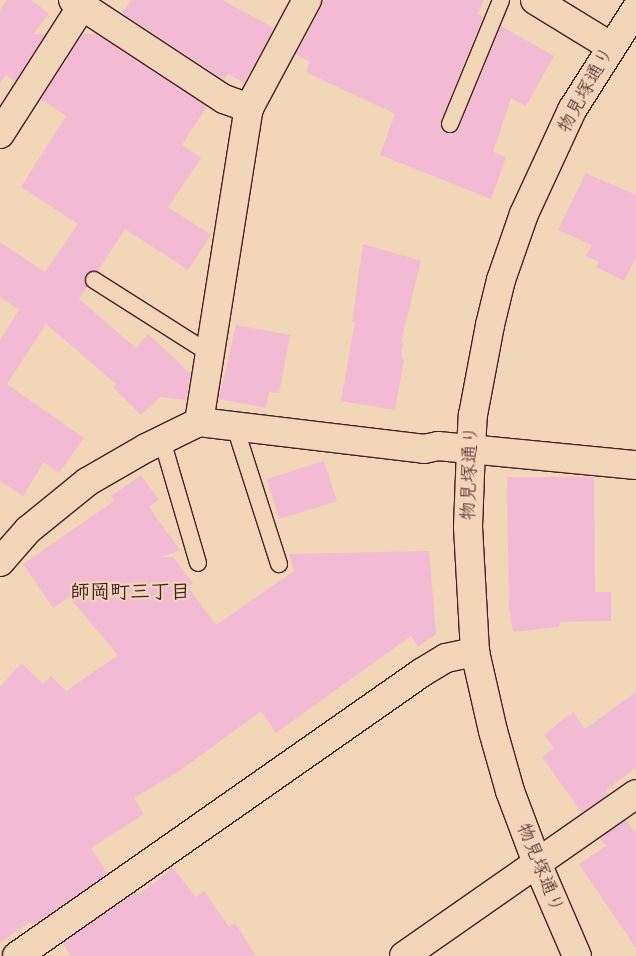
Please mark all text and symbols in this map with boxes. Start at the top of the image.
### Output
street label: 物見塚通り [553,43,619,137]
street label: 物見塚通り [457,425,483,521]
district label: 師岡町三丁目 [70,580,190,604]
street label: 物見塚通り [512,820,568,916]

